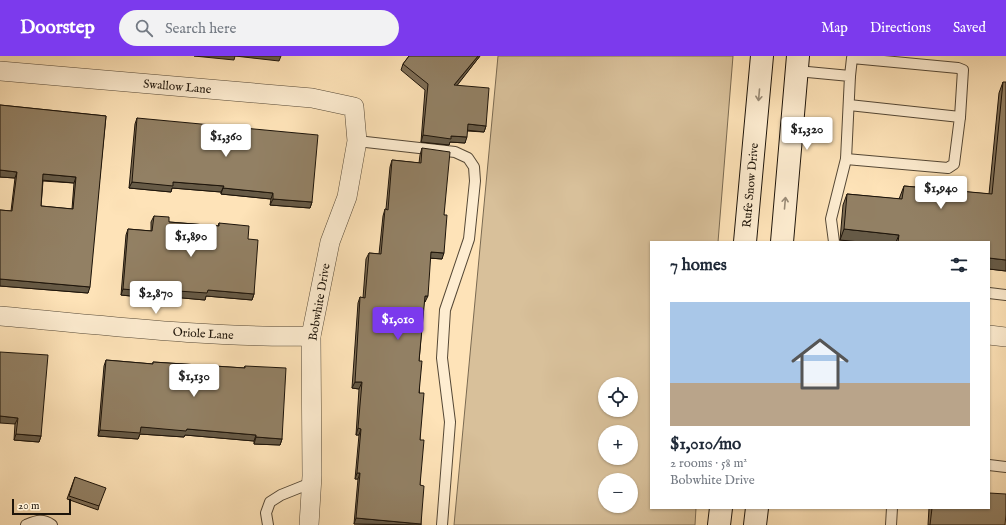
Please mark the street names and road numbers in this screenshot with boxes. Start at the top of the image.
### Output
street label: Swallow Lane [143,76,212,97]
street label: Rufe Snow Drive [739,142,762,228]
street label: Bobwhite Drive [305,262,334,342]
street label: Oriole Lane [172,324,234,343]

